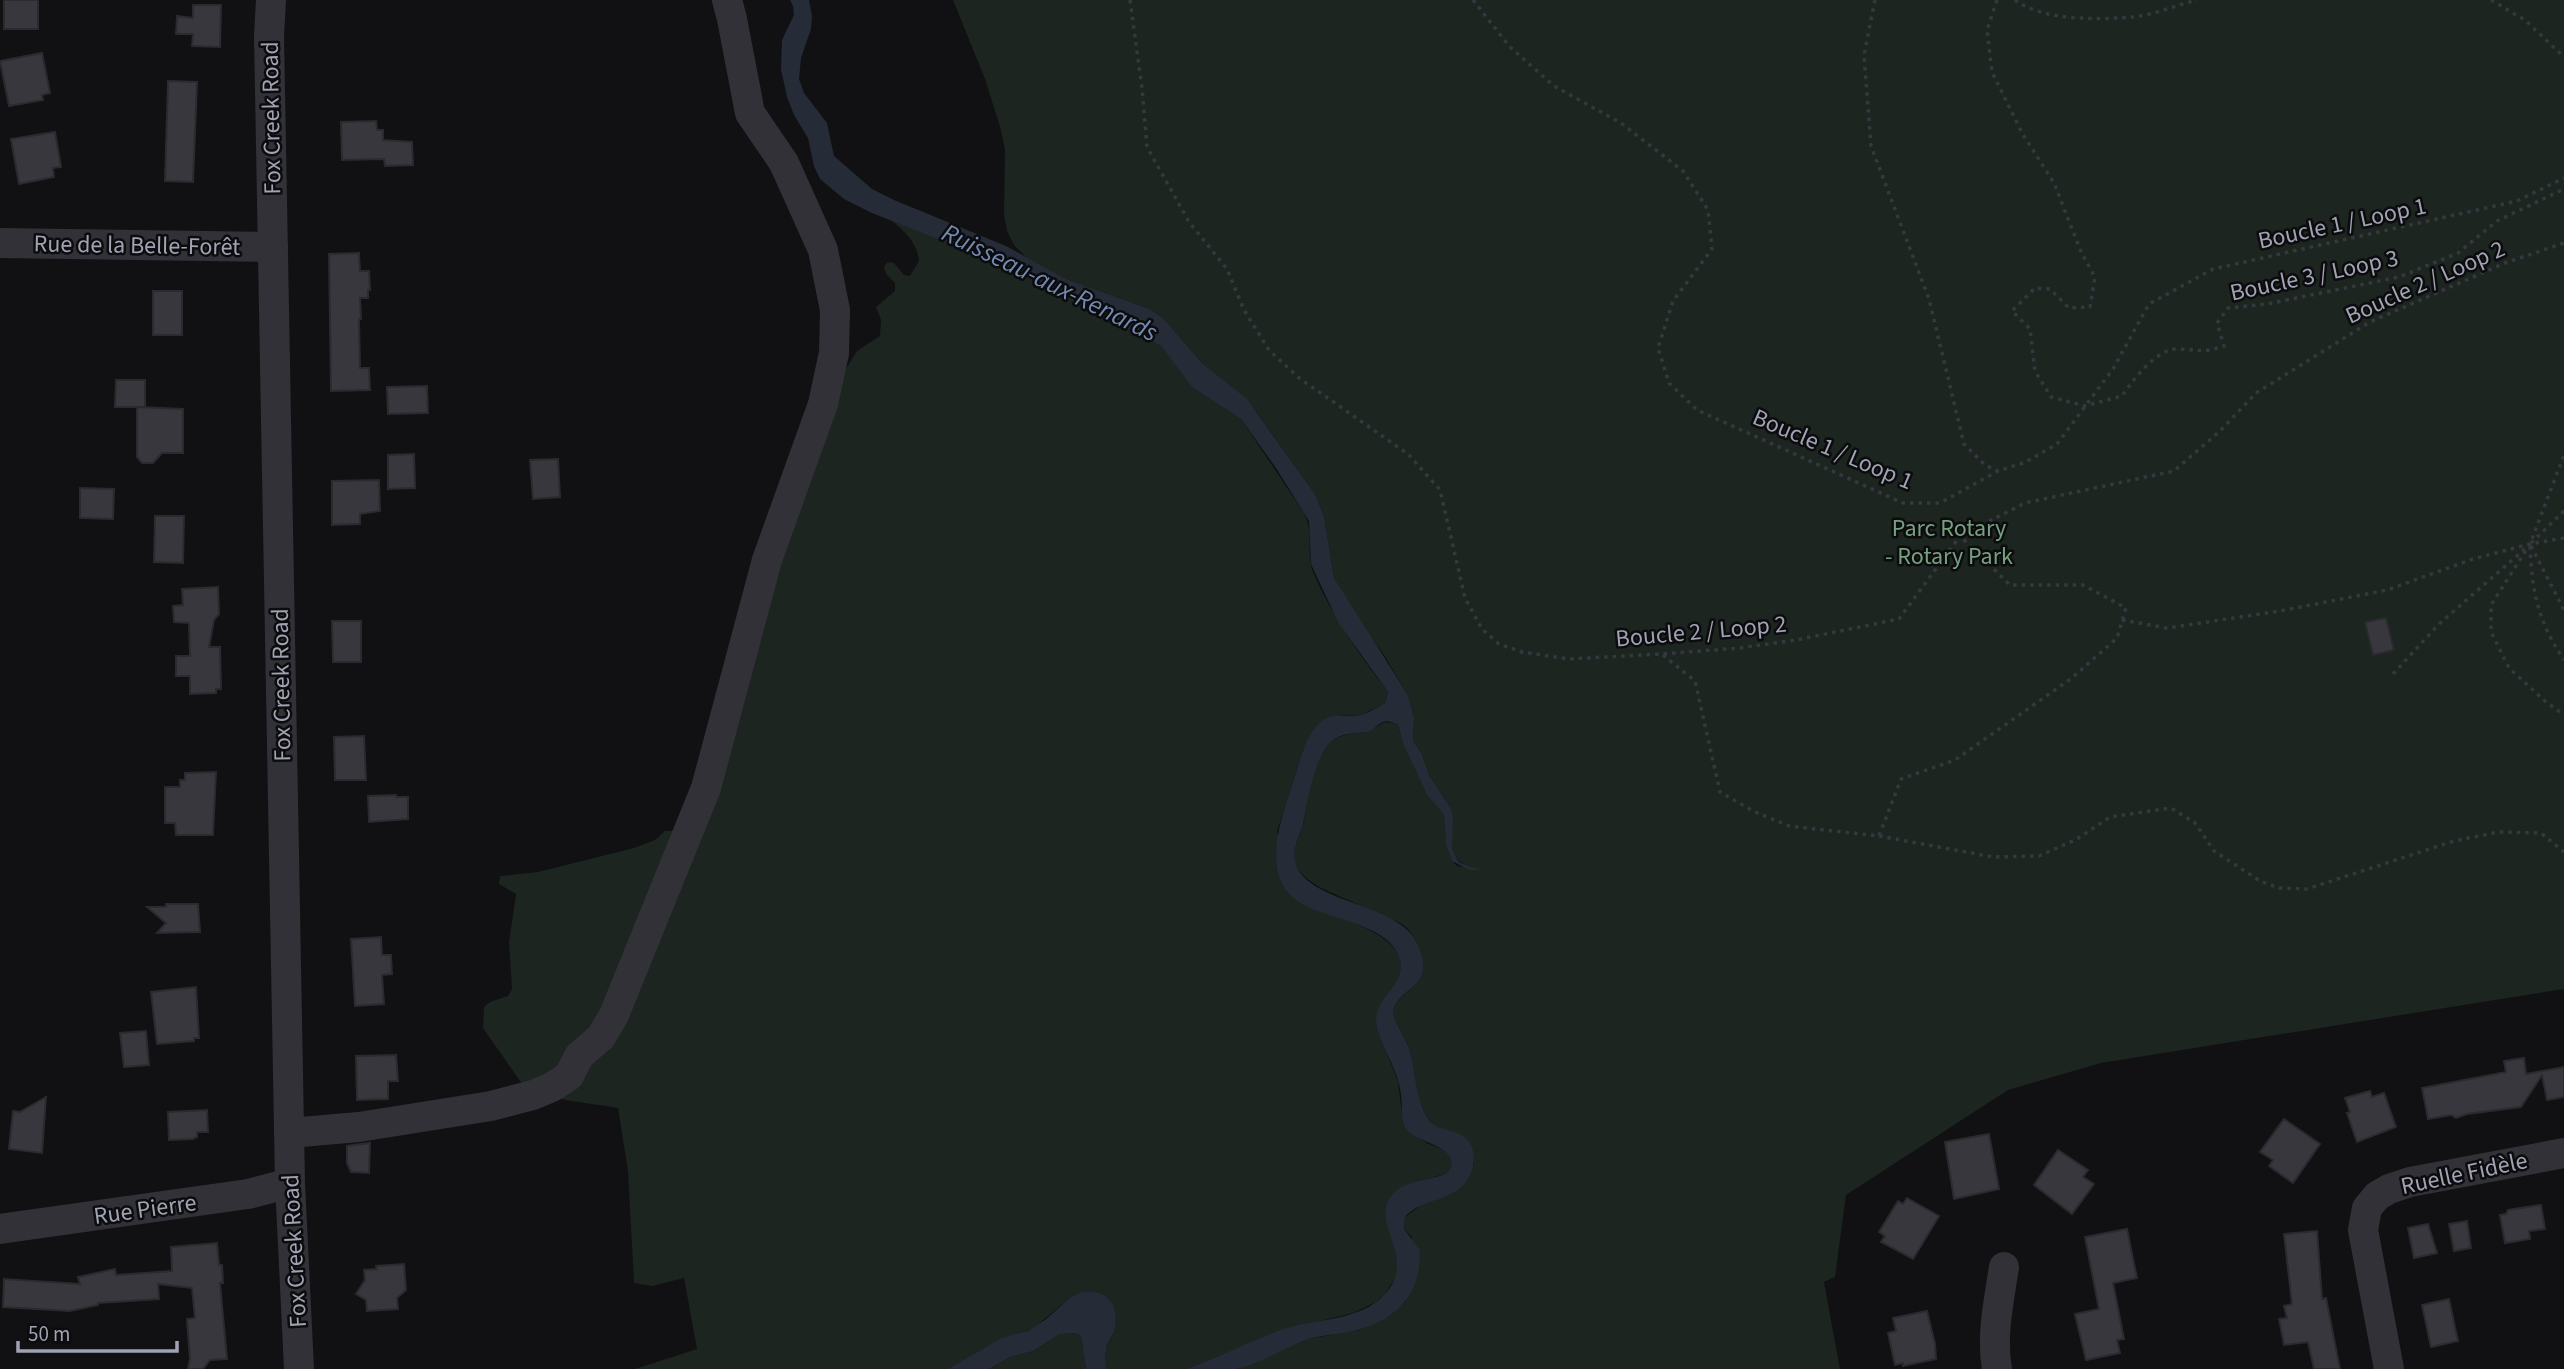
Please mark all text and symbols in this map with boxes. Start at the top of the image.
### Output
street label: Fox Creek Road [253,41,290,195]
street label: Boucle 1 / Loop 1 [2255,189,2430,258]
water label: Ruisseau-aux-Renards [936,214,1164,351]
street label: Rue de la Belle-Forêt [33,226,241,265]
street label: Boucle 2 / Loop 2 [2340,232,2511,333]
street label: Boucle 3 / Loop 3 [2227,241,2402,310]
street label: Boucle 1 / Loop 1 [1747,400,1918,499]
park label: Parc Rotary - Rotary Park [1885,511,2013,574]
street label: Boucle 2 / Loop 2 [1614,607,1788,656]
street label: Fox Creek Road [263,608,300,762]
street label: Ruelle Fidèle [2398,1143,2531,1204]
street label: Fox Creek Road [273,1173,316,1328]
street label: Rue Pierre [92,1185,199,1234]
scale bar [18,1310,177,1354]
text: 50 m [28,1319,70,1349]

